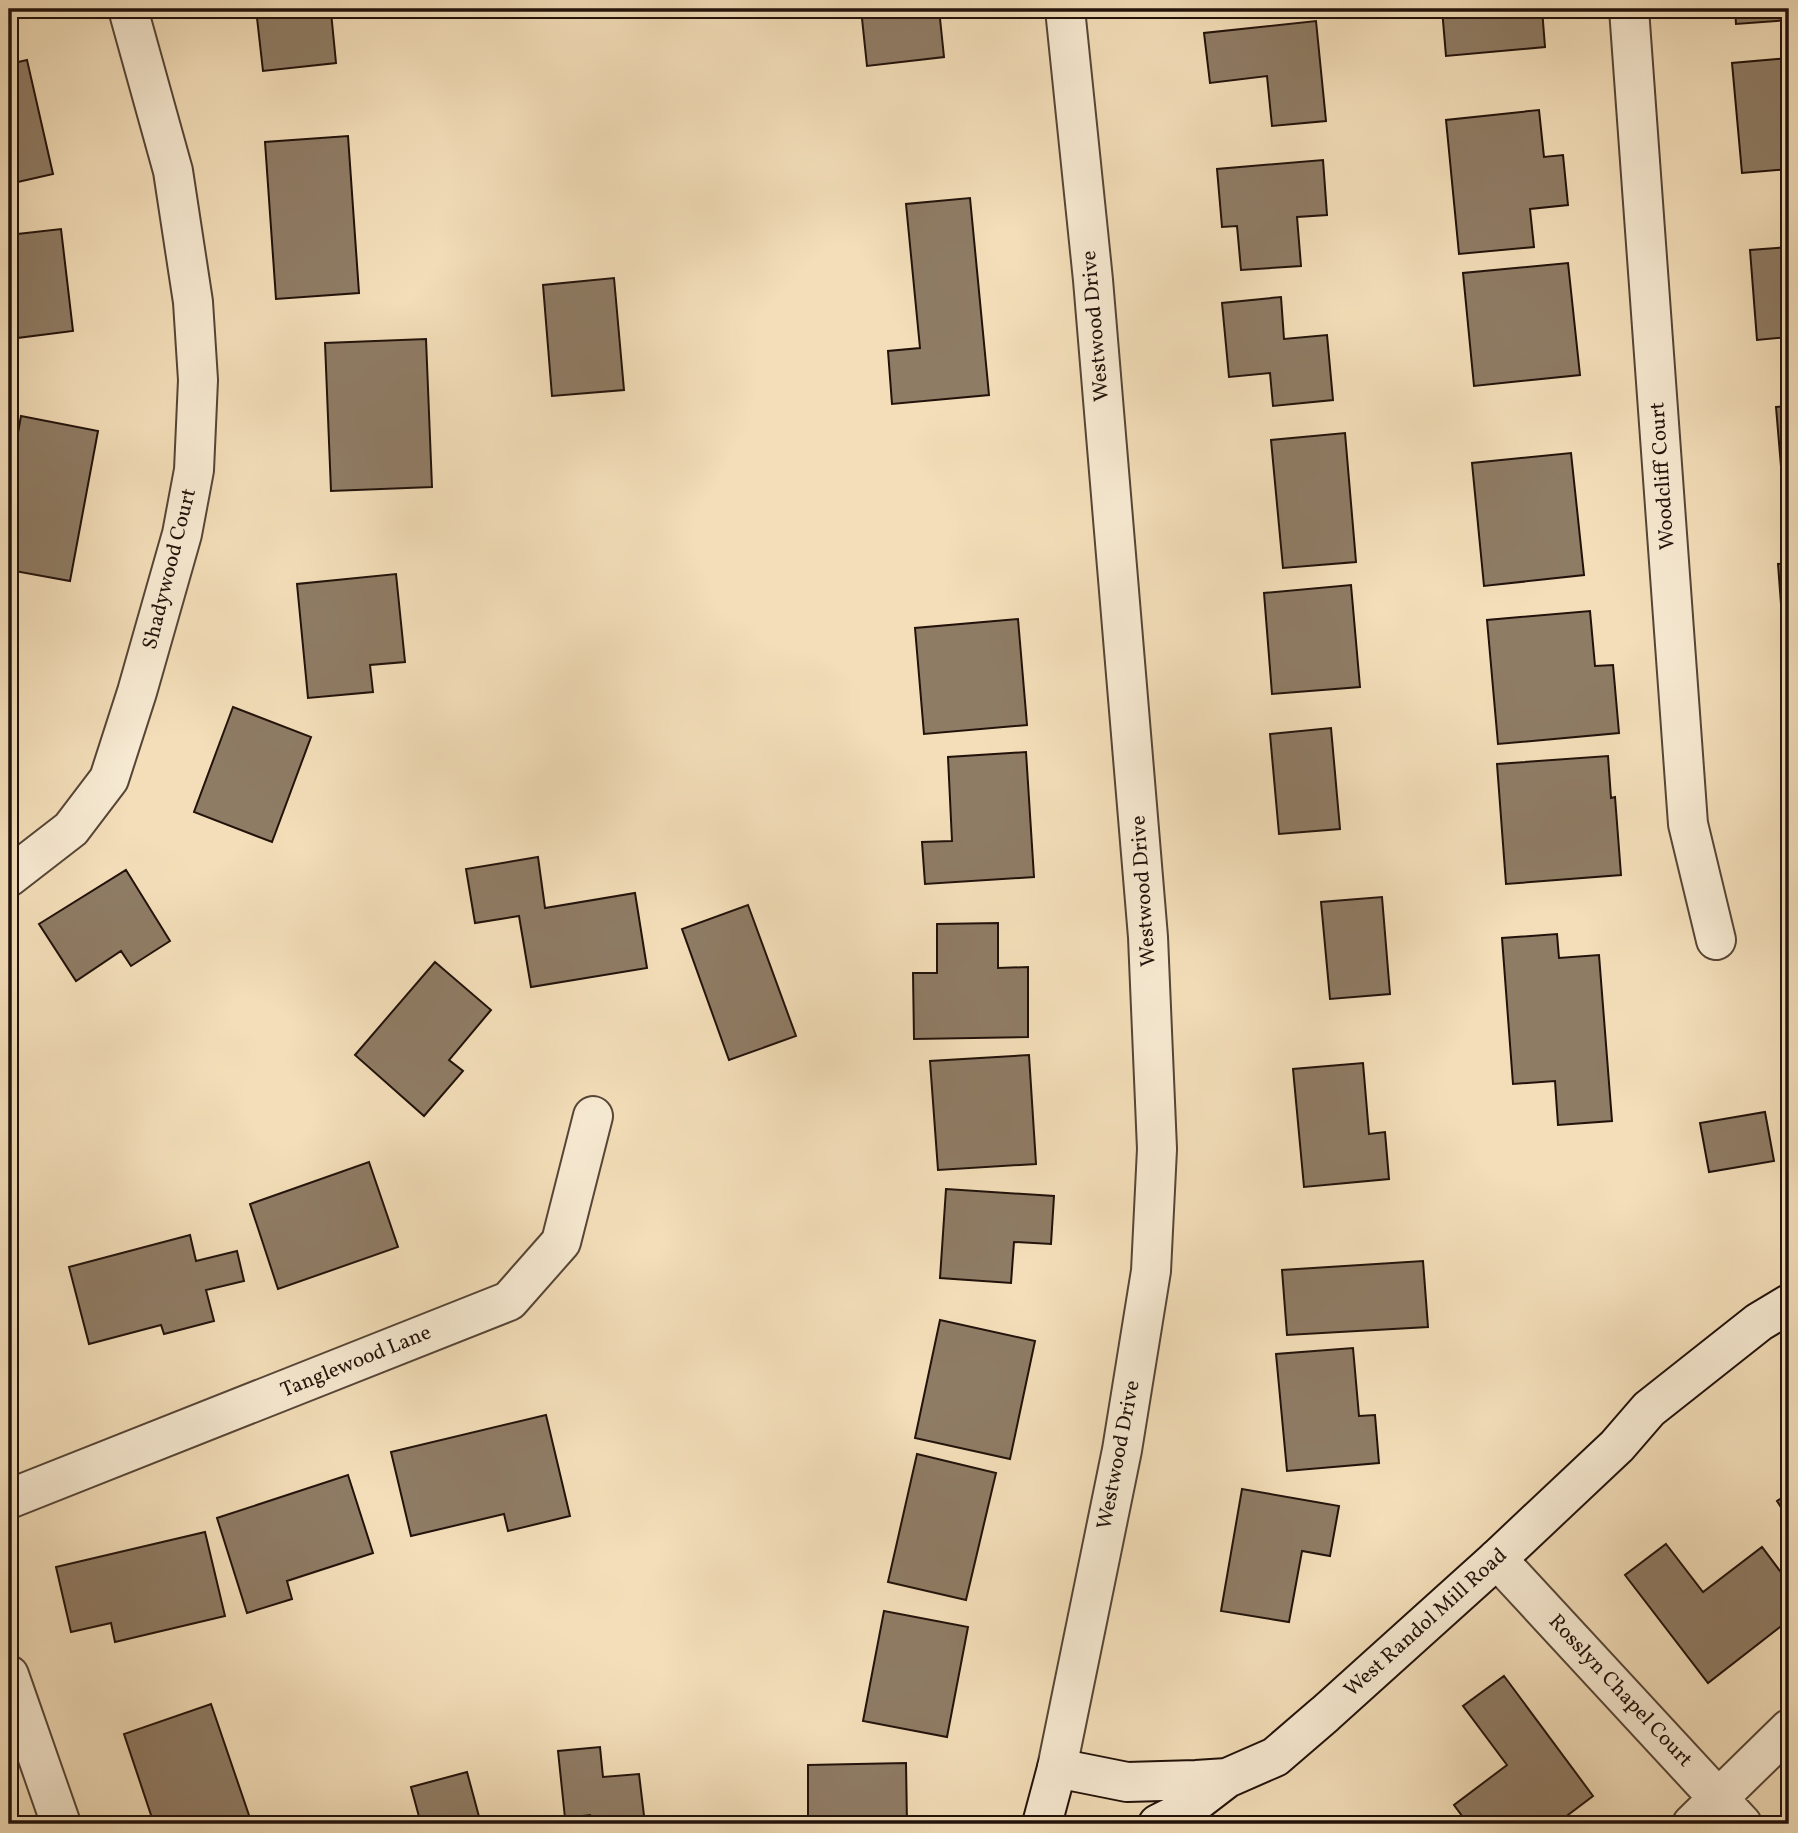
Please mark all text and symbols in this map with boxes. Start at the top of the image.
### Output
street label: Westwood Drive [1075,249,1117,403]
street label: Woodcliff Court [1643,401,1683,551]
street label: Shadywood Court [136,485,204,653]
street label: Westwood Drive [1124,814,1164,968]
street label: Tanglewood Lane [276,1319,436,1405]
street label: Westwood Drive [1090,1378,1148,1532]
street label: West Randol Mill Road [1338,1542,1514,1704]
street label: Rosslyn Chapel Court [1541,1608,1699,1774]

